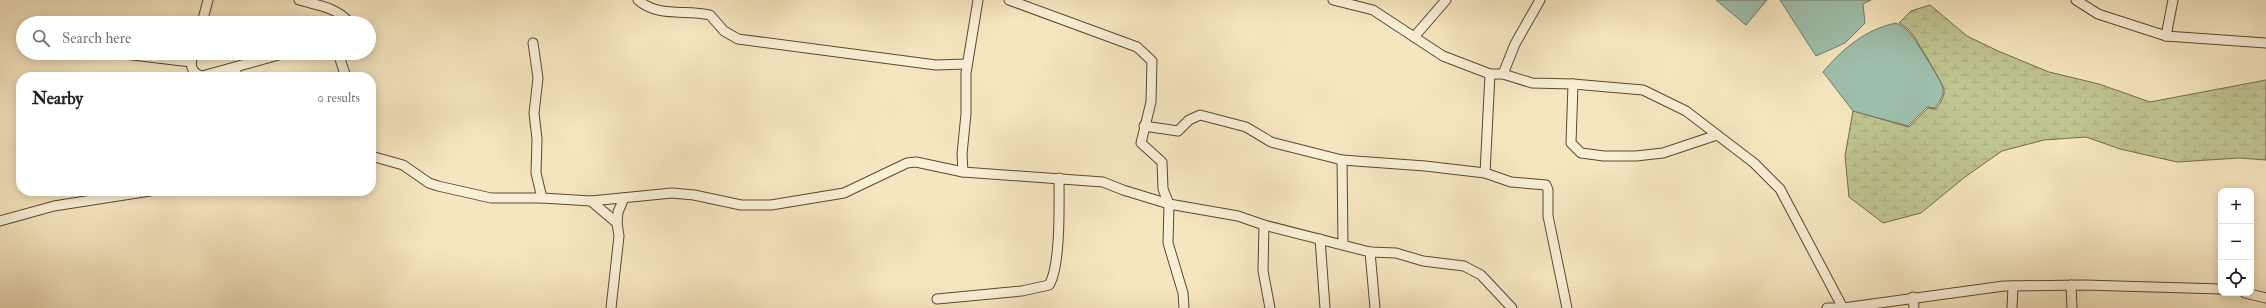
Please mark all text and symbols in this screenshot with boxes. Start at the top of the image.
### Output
search box [16,16,376,60]
icon: search [30,27,52,49]
text: Search here [62,29,131,48]
text: Nearby [32,88,83,109]
text: 0 results [317,90,360,106]
map controls [2218,188,2254,296]
button: + [2218,188,2254,224]
button: − [2218,224,2254,260]
button: locate [2218,260,2254,296]

